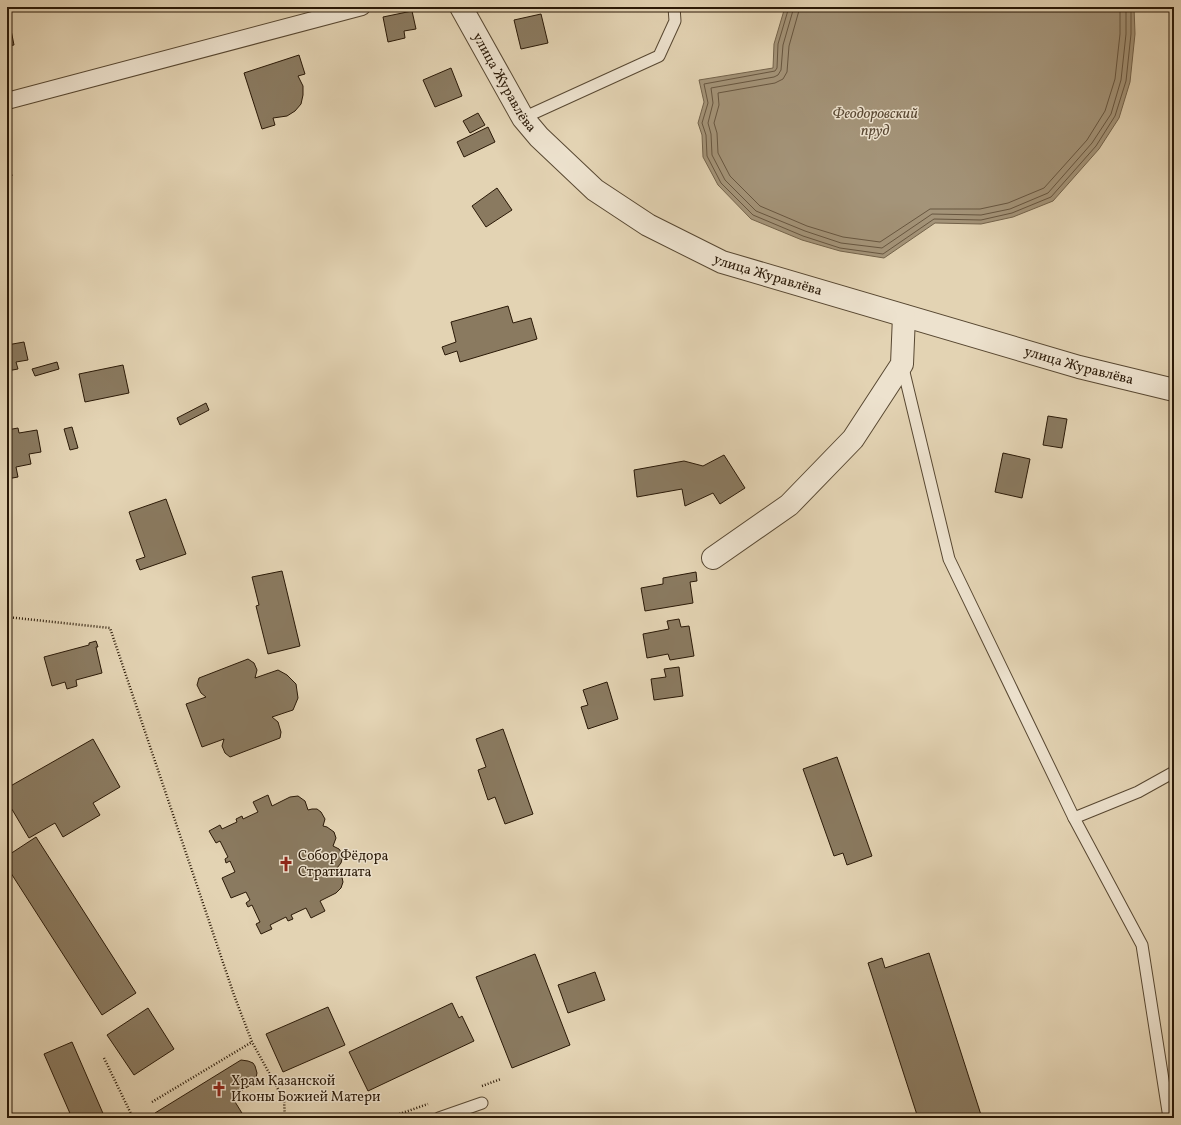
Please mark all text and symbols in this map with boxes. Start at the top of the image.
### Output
street label: улица Журавлёва [468,29,541,136]
water label: Феодоровский пруд [832,104,918,142]
street label: улица Журавлёва [710,250,824,300]
street label: улица Журавлёва [1022,342,1136,389]
place label: Собор Фёдора Стратилата [298,847,389,882]
church icon: Собор Фёдора Стратилата [277,855,295,873]
place label: Храм Казанской Иконы Божией Матери [231,1072,381,1107]
church icon: Храм Казанской Иконы Божией Матери [210,1080,228,1098]

